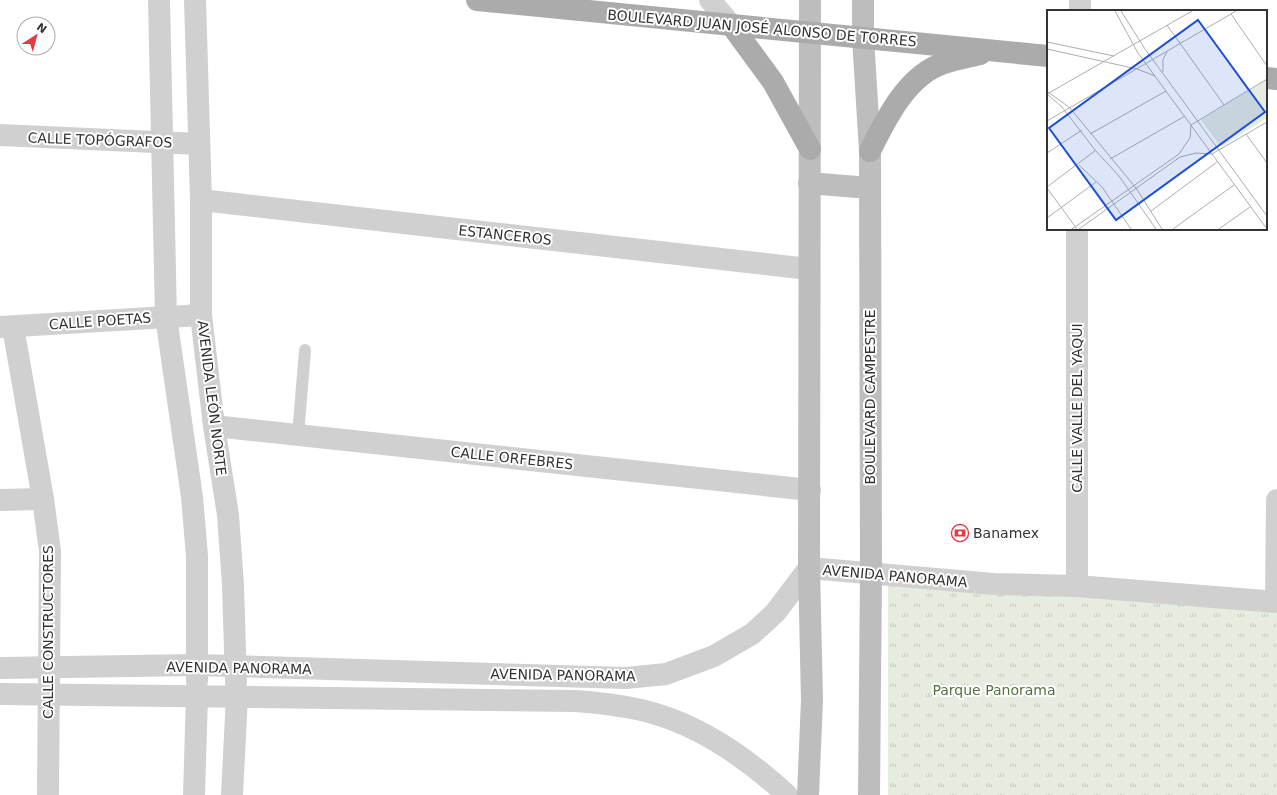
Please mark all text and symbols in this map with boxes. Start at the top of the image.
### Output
street label: BOULEVARD JUAN JOSÉ ALONSO DE TORRES [607,7,917,49]
inset map [1047,10,1267,230]
north arrow [16,16,56,56]
text: N [34,20,49,36]
street label: CALLE TOPÓGRAFOS [27,128,173,151]
street label: ESTANCEROS [458,222,552,248]
street label: CALLE POETAS [48,309,152,333]
street label: BOULEVARD CAMPESTRE [862,309,878,485]
street label: AVENIDA LEÓN NORTE [195,319,230,477]
street label: CALLE VALLE DEL YAQUI [1069,323,1085,493]
street label: CALLE ORFEBRES [450,444,574,472]
bank icon: Banamex [950,523,970,543]
place label: Banamex [973,525,1039,541]
street label: CALLE CONSTRUCTORES [40,545,56,719]
street label: AVENIDA PANORAMA [822,562,968,590]
street label: AVENIDA PANORAMA [166,659,312,677]
street label: AVENIDA PANORAMA [490,666,636,684]
park label: Parque Panorama [932,682,1056,698]

